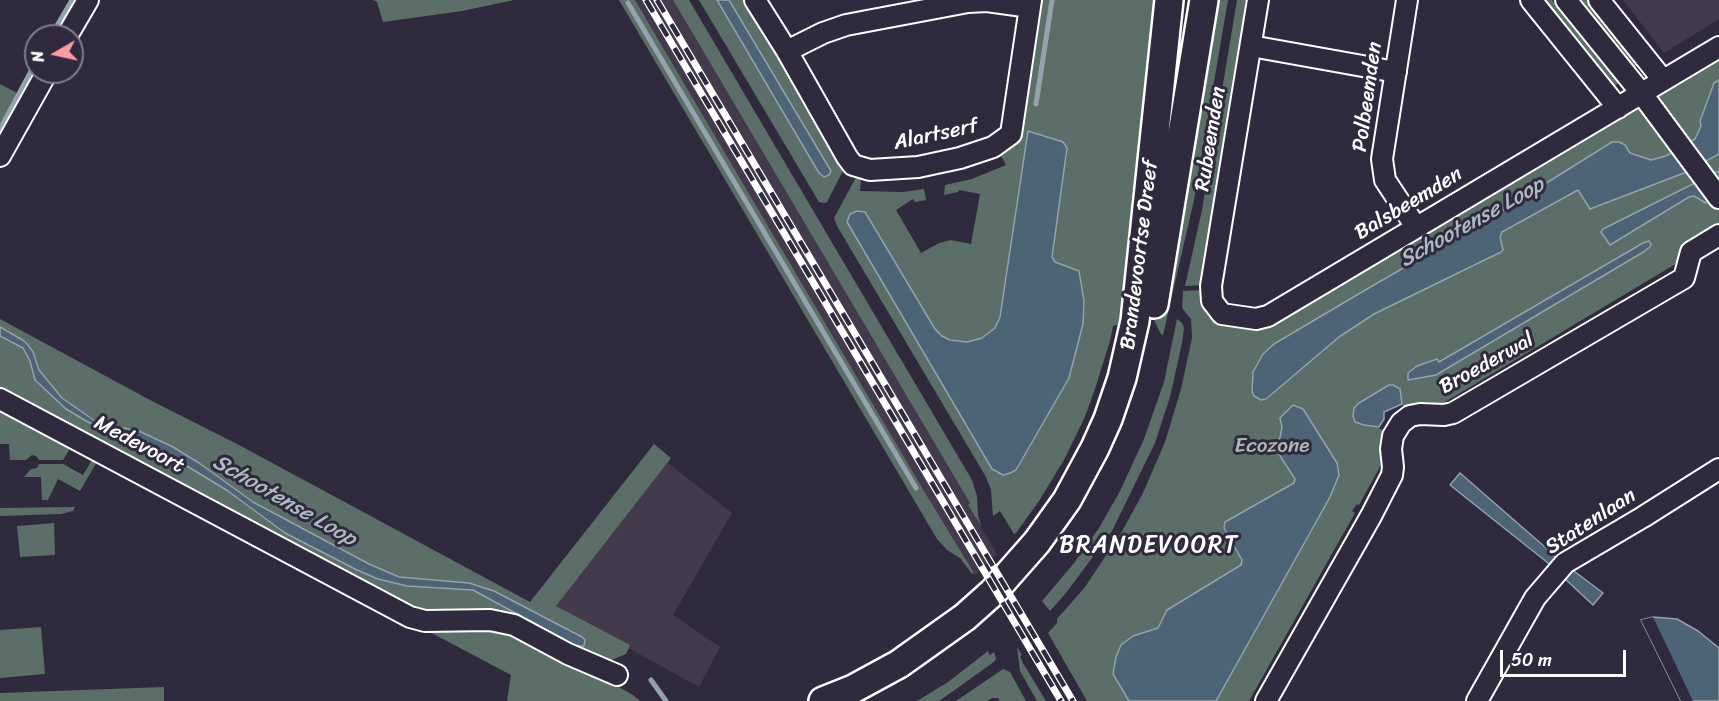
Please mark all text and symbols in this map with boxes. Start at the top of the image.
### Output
north arrow [24,24,84,84]
street label: Polbeemden [1348,40,1388,154]
text: N [23,49,53,64]
street label: Rubeemden [1190,85,1232,193]
street label: Alartserf [892,114,980,156]
street label: Brandevoortse Dreef [1116,159,1164,351]
street label: Balsbeemden [1351,162,1467,246]
water label: Schootense Loop [1395,172,1549,274]
street label: Broederwal [1435,328,1539,400]
street label: Medevoort [90,411,188,479]
park label: Ecozone [1235,434,1309,460]
water label: Schootense Loop [208,449,360,553]
street label: Statenlaan [1541,483,1641,561]
district label: BRANDEVOORT [1059,532,1239,560]
scale bar [1503,638,1629,676]
text: 50 m [1511,644,1552,676]

